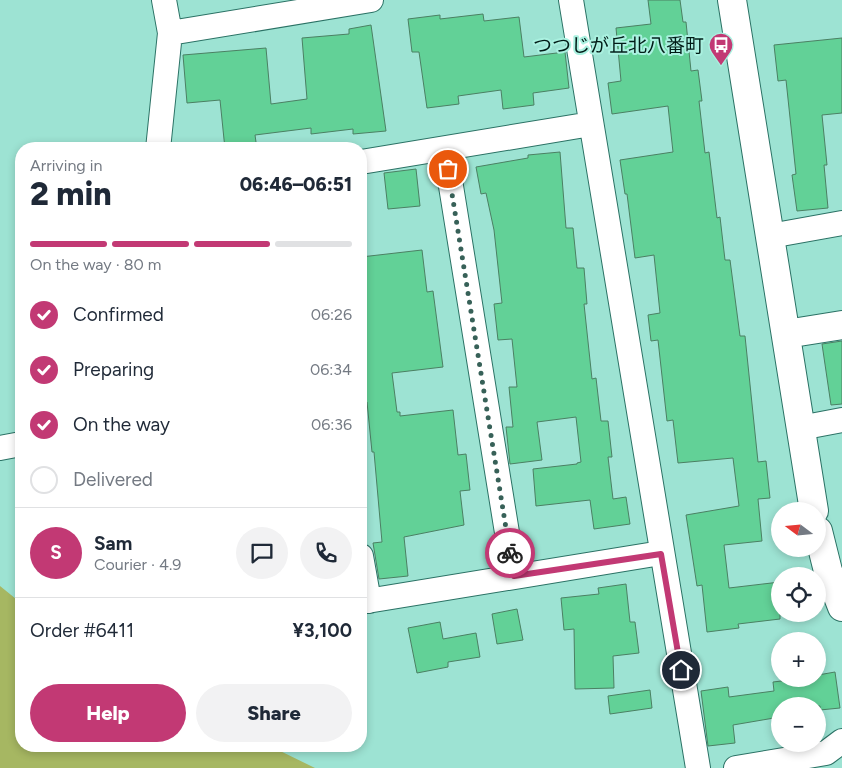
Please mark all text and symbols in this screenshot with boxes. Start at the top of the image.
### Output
bus stop icon: つつじが丘北八番町 [708,32,734,66]
place label: つつじが丘北八番町 [533,34,704,57]
pin [427,148,469,190]
icon: bag [434,155,462,183]
text: Arriving in [30,156,102,175]
text: 06:46–06:51 [240,173,352,196]
text: 2 min [30,175,112,213]
text: On the way · 80 m [30,255,161,274]
icon: check [30,301,58,329]
text: Confirmed [73,303,164,326]
text: 06:26 [311,305,352,324]
icon: check [30,356,58,384]
text: Preparing [73,358,154,381]
text: 06:34 [310,360,352,379]
icon: check [30,411,58,439]
text: On the way [73,413,170,436]
text: 06:36 [311,415,352,434]
text: Delivered [73,468,153,491]
north arrow [771,502,826,558]
map controls [771,502,826,752]
button: chat [236,527,288,579]
button: phone [300,527,352,579]
courier [485,528,535,578]
text: Sam [94,532,132,555]
icon: bike [496,539,524,567]
text: S [50,541,62,564]
text: Courier · 4.9 [94,555,181,574]
button: locate [771,567,826,622]
text: Order #6411 [30,619,134,642]
text: ¥3,100 [293,619,352,642]
button: + [771,632,826,687]
pin [660,649,702,691]
icon: home [667,656,695,684]
button: Help [30,684,186,742]
button: Share [196,684,352,742]
button: − [771,697,826,752]

